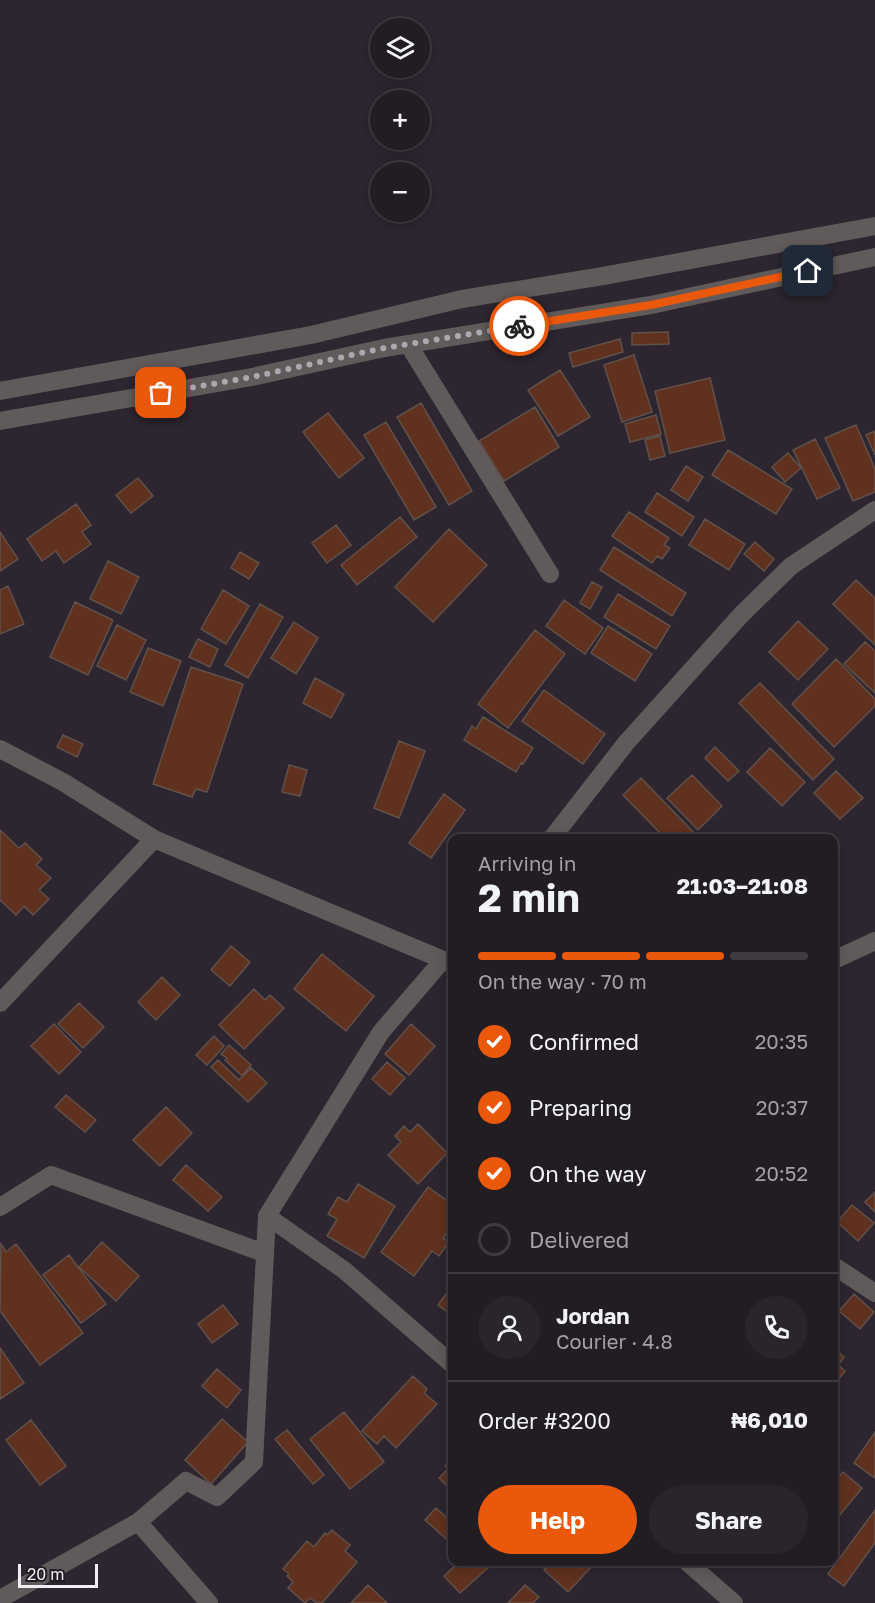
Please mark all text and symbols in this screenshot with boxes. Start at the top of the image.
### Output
map controls [370,18,430,222]
button: layers [370,18,430,78]
button: + [370,90,430,150]
button: − [370,162,430,222]
pin [782,245,833,296]
icon: home [791,254,824,287]
courier [489,296,549,356]
icon: bike [503,310,536,343]
pin [135,367,186,418]
icon: bag [144,376,177,409]
text: Arriving in [478,851,576,875]
text: 21:03–21:08 [677,872,808,899]
text: 2 min [478,874,580,921]
text: On the way · 70 m [478,969,647,993]
icon: check [478,1025,511,1058]
text: Confirmed [529,1028,639,1055]
text: 20:35 [755,1029,808,1053]
icon: check [478,1091,511,1124]
text: Preparing [529,1094,632,1121]
text: 20:37 [756,1095,808,1119]
icon: check [478,1157,511,1190]
text: On the way [529,1160,647,1187]
text: 20:52 [755,1161,808,1185]
text: Delivered [529,1226,629,1253]
button: person [478,1296,541,1359]
button: phone [745,1296,808,1359]
text: Jordan [556,1302,630,1329]
text: Courier · 4.8 [556,1329,673,1353]
text: ₦6,010 [731,1406,808,1433]
text: Order #3200 [478,1407,611,1434]
button: Help [478,1485,637,1554]
button: Share [649,1485,808,1554]
scale bar [18,1561,98,1588]
text: 20 m [27,1564,64,1584]

